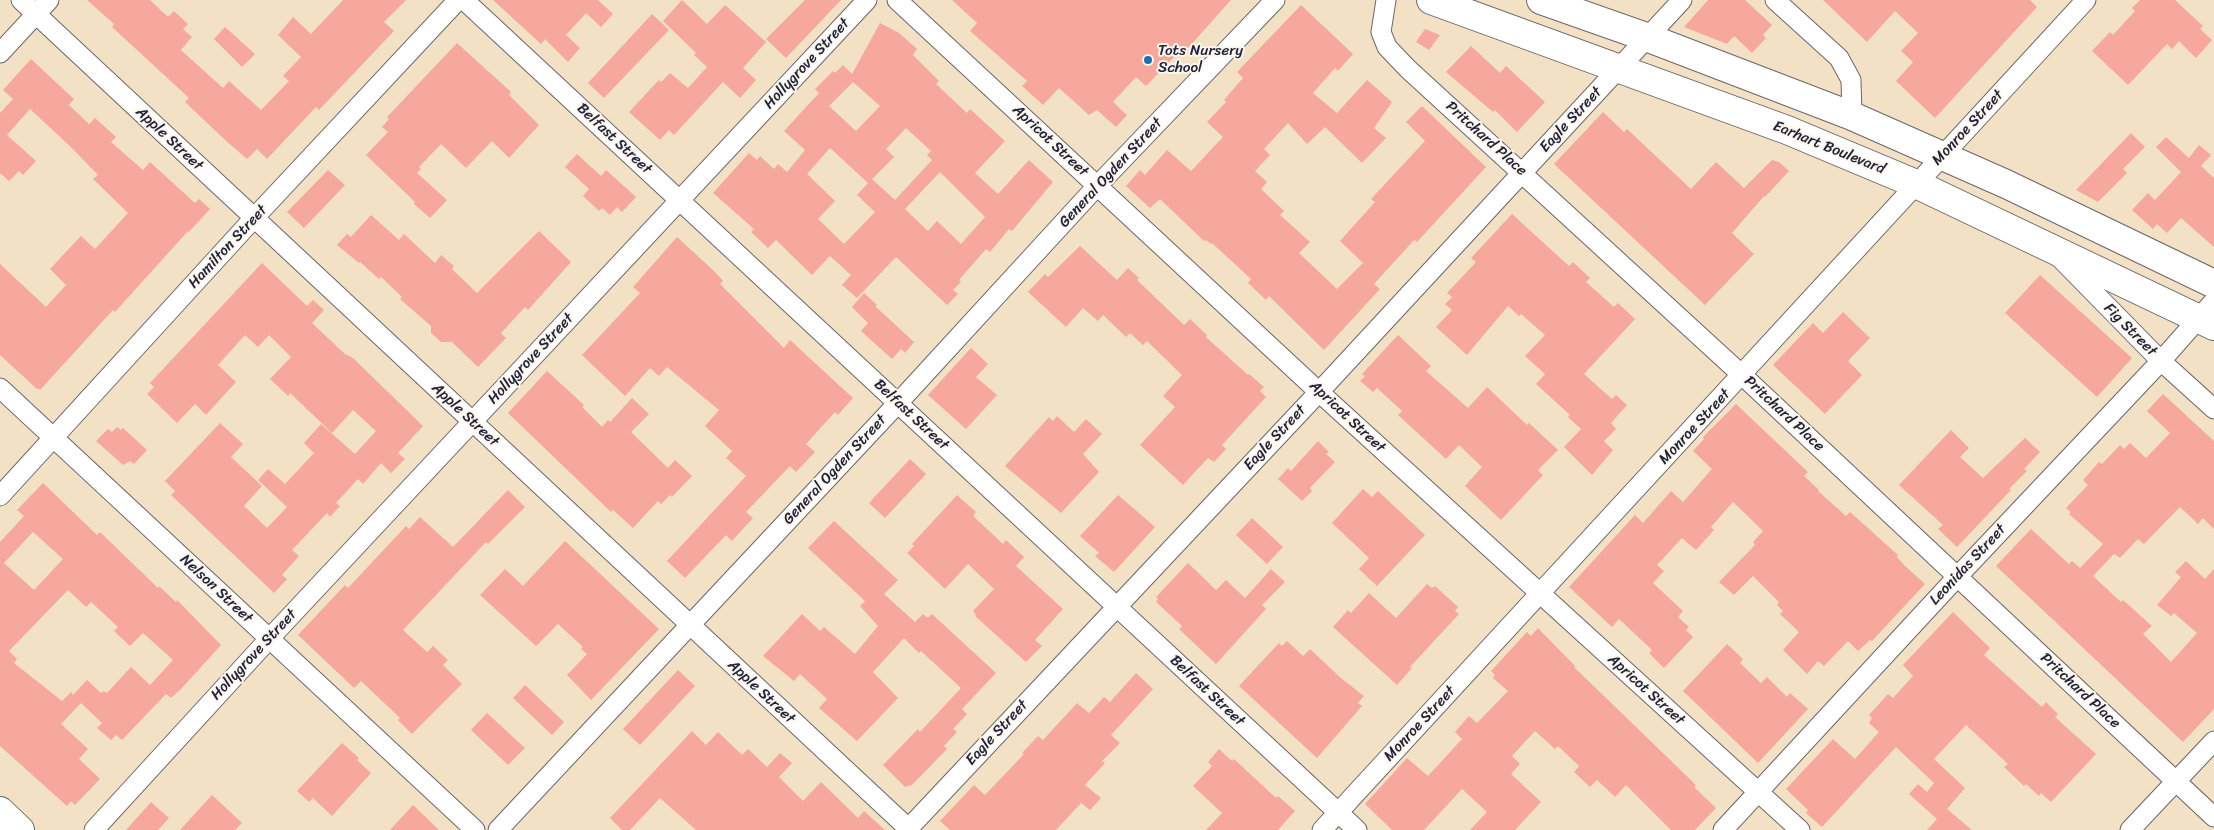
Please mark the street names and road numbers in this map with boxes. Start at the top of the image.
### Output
street label: Hollygrove Street [760,15,854,113]
street label: Eagle Street [1536,84,1606,156]
street label: Monroe Street [1929,87,2007,169]
street label: Pritchard Place [1442,98,1530,180]
street label: Belfast Street [573,100,655,178]
street label: Apricot Street [1008,101,1092,181]
street label: Apple Street [132,103,206,175]
street label: General Ogden Street [1056,114,1166,232]
street label: Earhart Boulevard [1770,117,1888,179]
street label: Hamilton Street [185,202,271,292]
street label: Fig Street [2100,300,2160,360]
street label: Hollygrove Street [484,310,578,408]
street label: Pritchard Place [1740,372,1828,456]
street label: Belfast Street [870,376,952,454]
street label: Apricot Street [1305,377,1389,457]
street label: Apple Street [428,379,502,451]
street label: Monroe Street [1656,386,1734,468]
street label: Eagle Street [1240,402,1310,474]
street label: General Ogden Street [780,411,890,529]
street label: Leonidas Street [1926,521,2010,609]
street label: Nelson Street [176,551,256,627]
street label: Hollygrove Street [207,606,301,704]
street label: Pritchard Place [2036,649,2124,733]
street label: Apricot Street [1604,651,1688,729]
street label: Belfast Street [1166,652,1248,730]
street label: Apple Street [724,656,798,728]
street label: Monroe Street [1381,683,1459,765]
street label: Eagle Street [962,697,1032,769]

